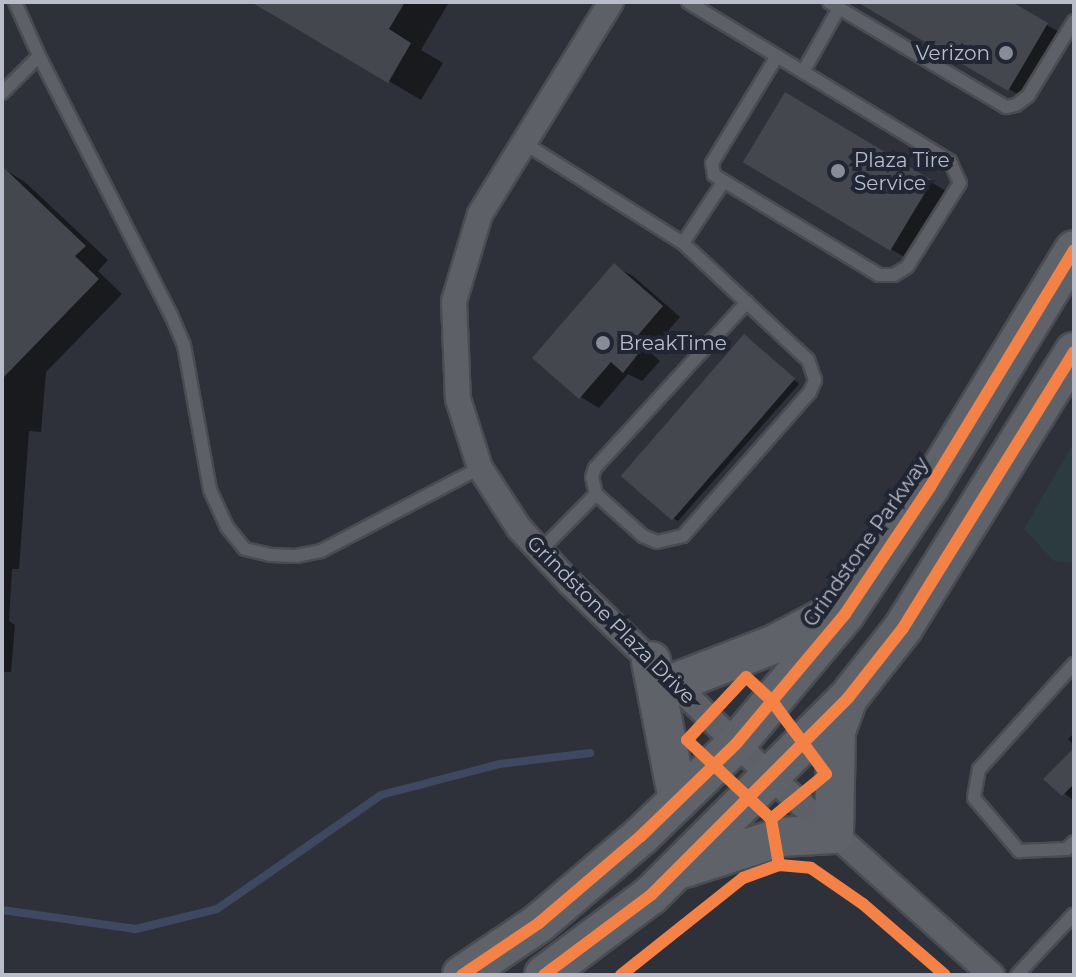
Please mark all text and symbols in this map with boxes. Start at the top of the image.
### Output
place label: Verizon [916,41,990,65]
marker: Verizon [997,44,1015,62]
place label: Plaza Tire Service [854,148,950,195]
marker: Plaza Tire Service [829,162,847,180]
place label: BreakTime [619,331,727,355]
marker: BreakTime [594,334,612,352]
street label: Grindstone Parkway [798,453,934,631]
street label: Grindstone Plaza Drive [522,531,700,709]

